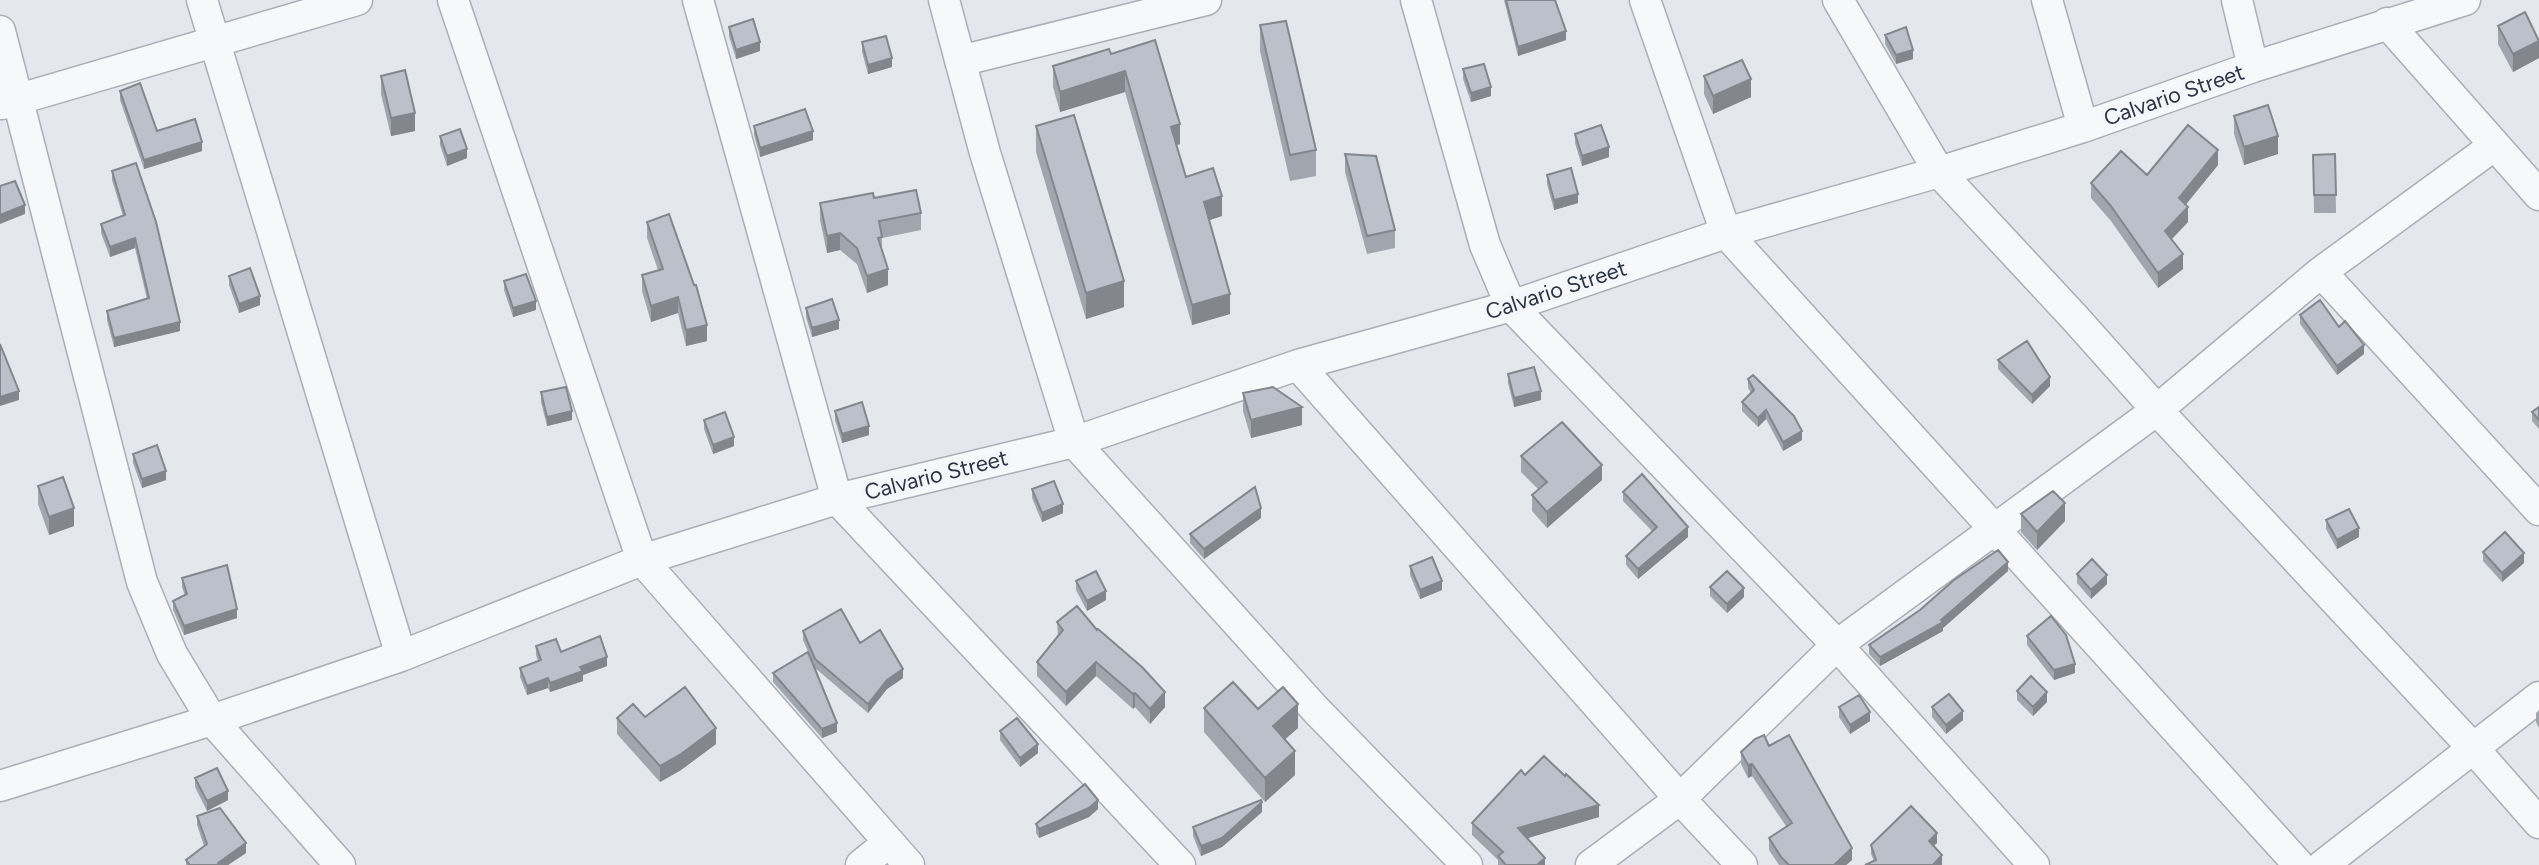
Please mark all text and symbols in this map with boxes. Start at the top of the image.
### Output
street label: Calvario Street [2100,58,2248,132]
street label: Calvario Street [1482,254,1630,326]
street label: Calvario Street [862,444,1010,506]

